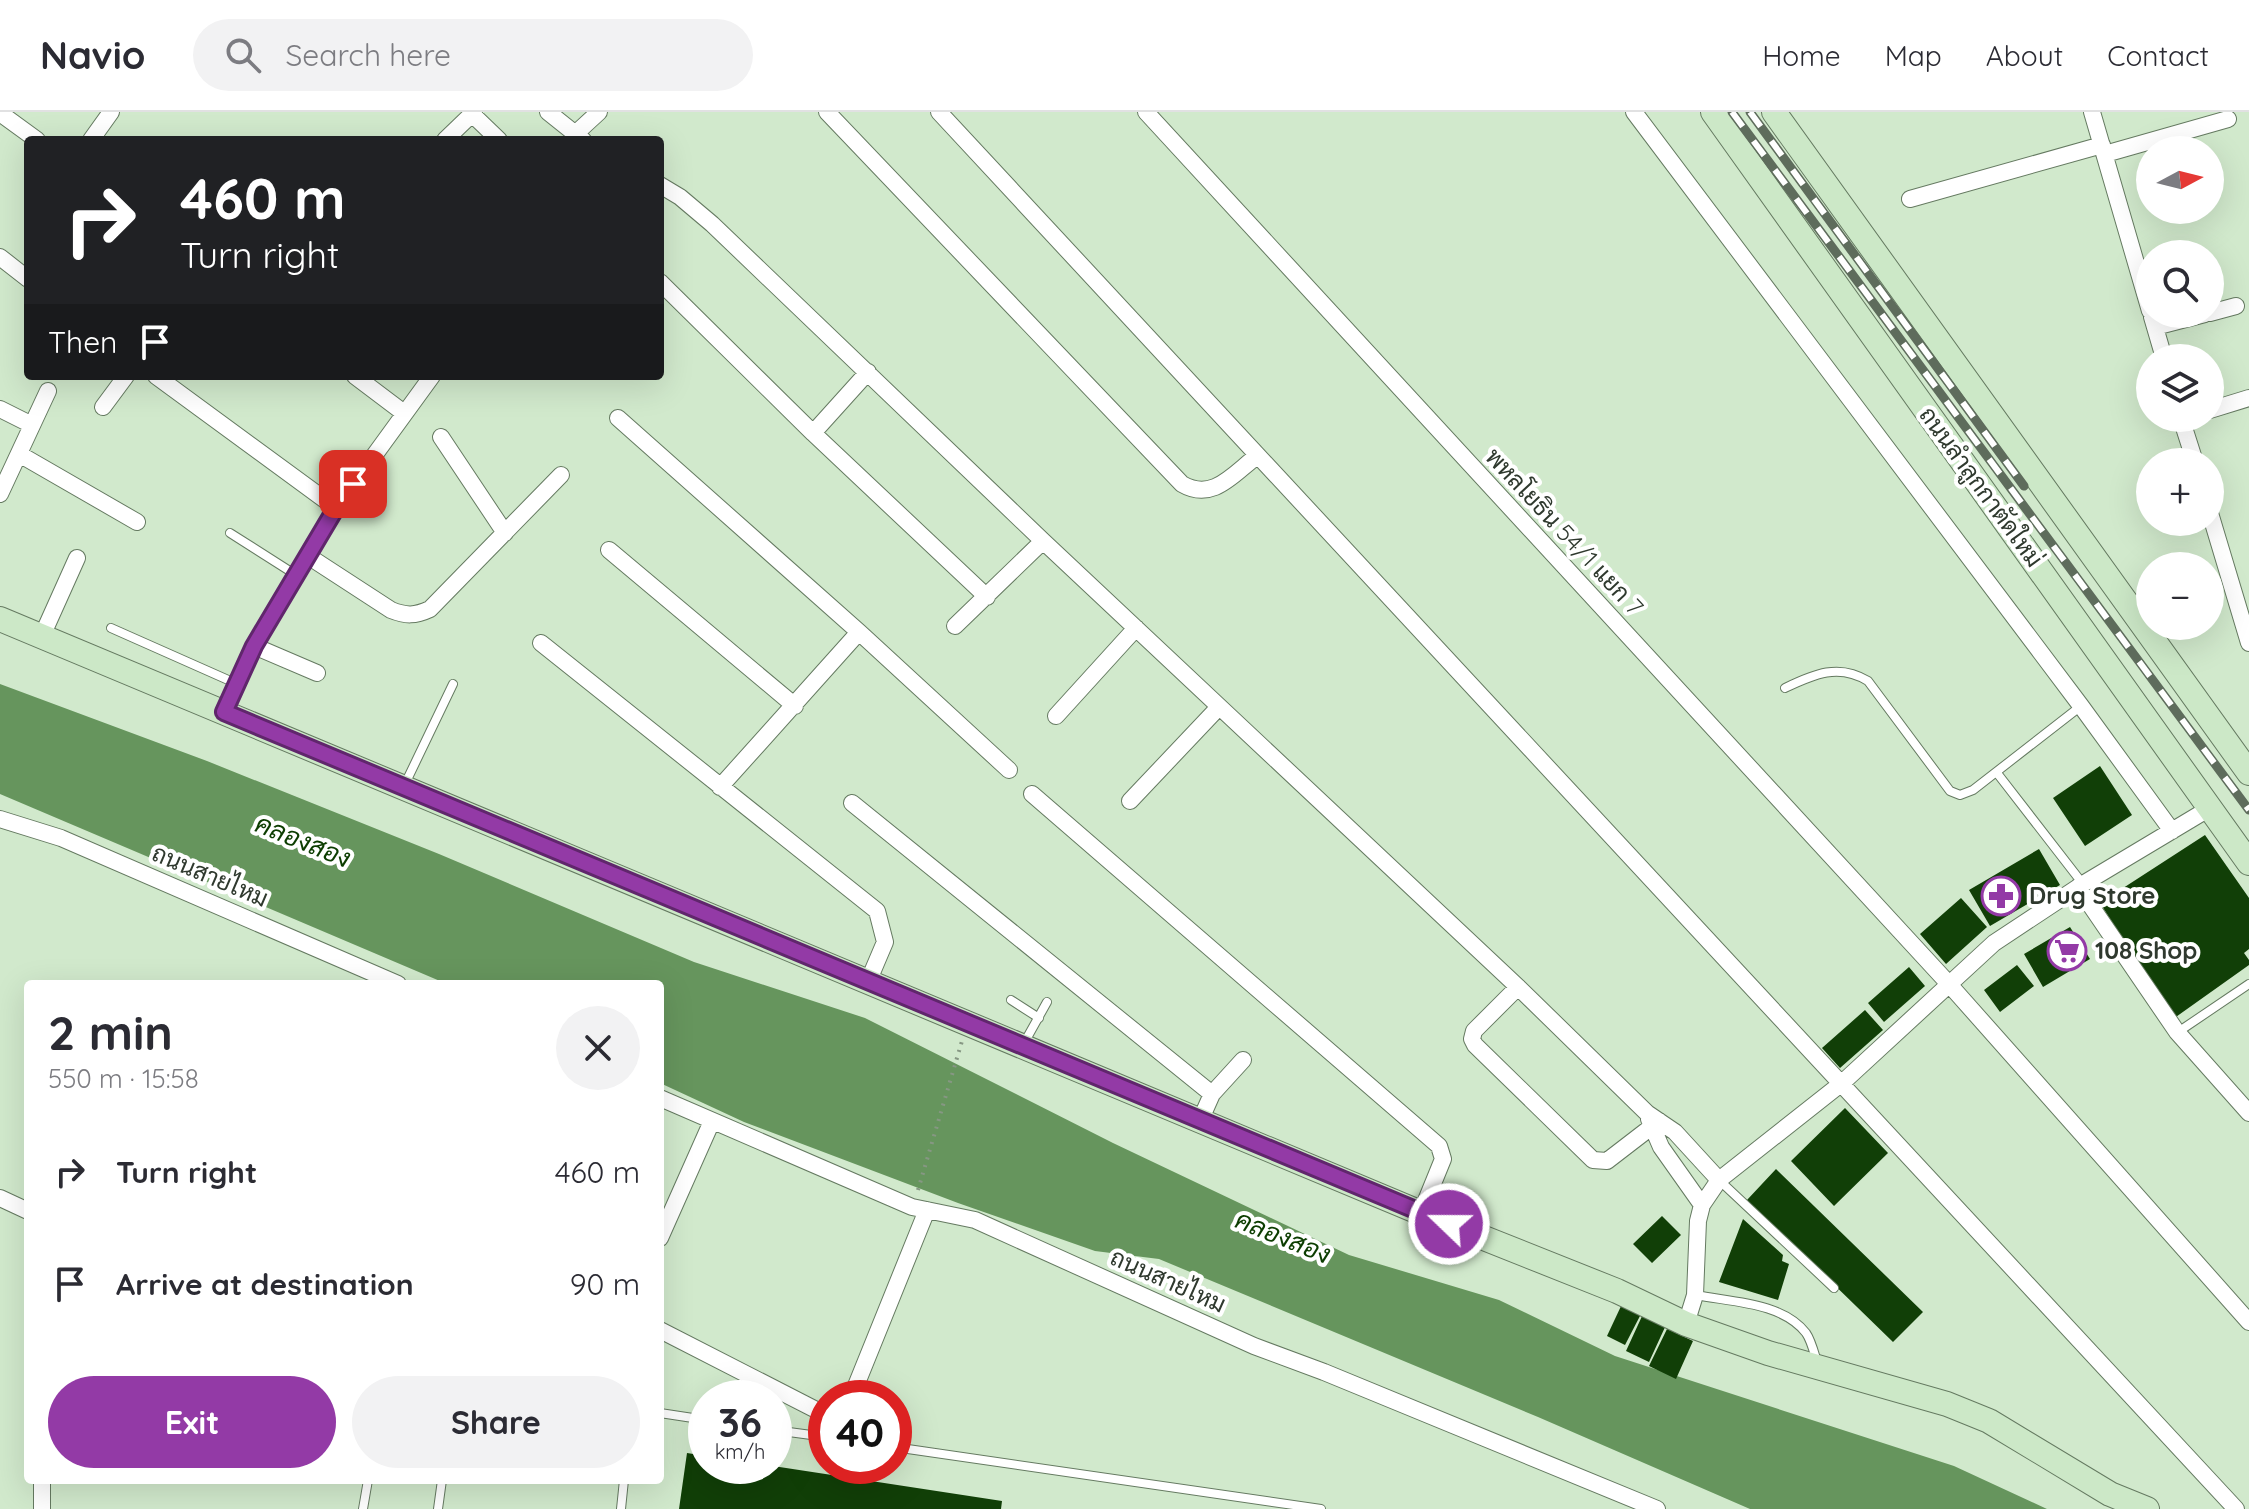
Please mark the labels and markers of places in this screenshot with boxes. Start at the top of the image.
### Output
pin [319,450,387,518]
pharmacy icon: Drug Store [1980,875,2022,917]
place label: Drug Store [2029,880,2156,910]
supermarket icon: 108 Shop [2046,930,2088,972]
place label: 108 Shop [2095,935,2197,965]

